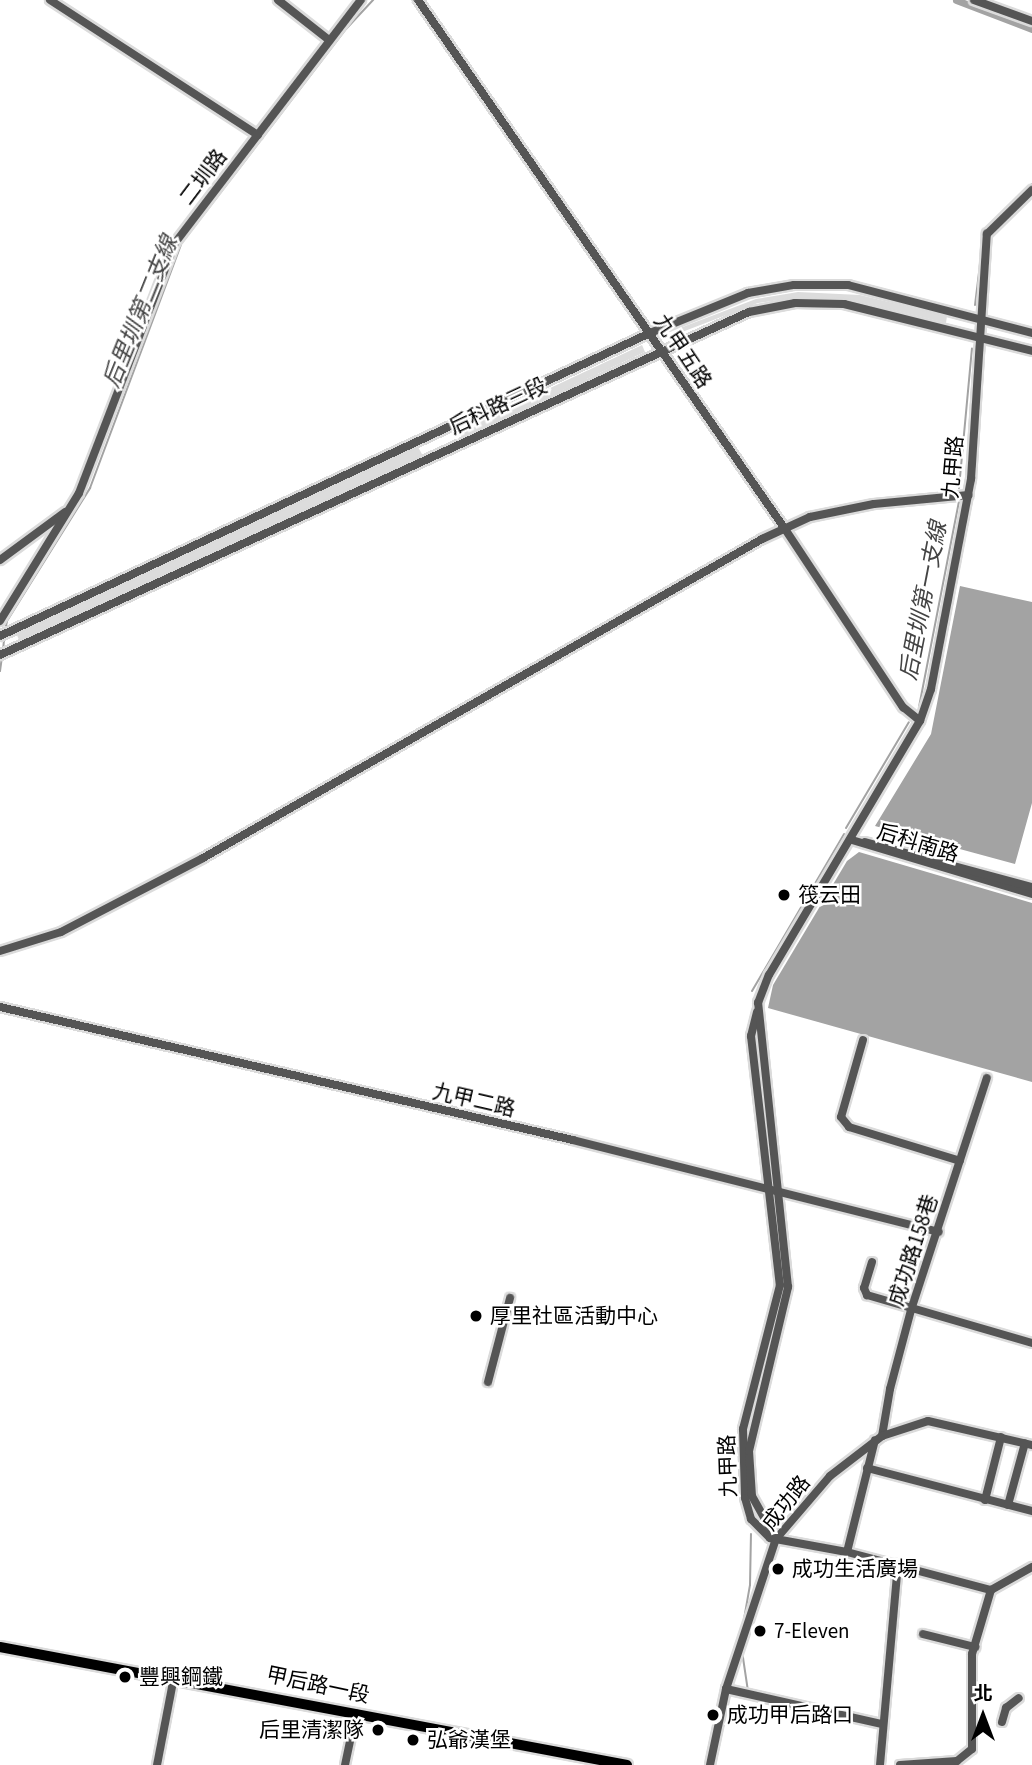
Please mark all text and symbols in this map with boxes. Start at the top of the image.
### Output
street label: 二圳路 [174,144,232,210]
water label: 后里圳第二支線 [98,232,184,392]
street label: 九甲五路 [649,309,717,393]
street label: 后科路三段 [445,372,551,440]
street label: 九甲路 [938,435,968,499]
water label: 后里圳第一支線 [895,519,953,683]
street label: 后科南路 [874,819,962,867]
place label: 筏云田 [798,882,861,908]
marker: 筏云田 [776,887,792,903]
street label: 九甲二路 [430,1078,518,1122]
street label: 成功路158巷 [883,1191,943,1309]
place label: 厚里社區活動中心 [490,1303,658,1329]
marker: 厚里社區活動中心 [468,1308,484,1324]
street label: 九甲路 [714,1434,742,1498]
street label: 成功路 [757,1470,815,1536]
place label: 成功生活廣場 [792,1556,918,1582]
marker: 成功生活廣場 [770,1561,786,1577]
place label: 7-Eleven [774,1618,850,1644]
marker: 7-Eleven [752,1623,768,1639]
street label: 甲后路一段 [264,1662,372,1708]
place label: 豐興鋼鐵 [139,1664,223,1690]
marker: 豐興鋼鐵 [117,1669,133,1685]
north arrow [948,1681,1018,1751]
text: 北 [973,1681,993,1708]
place label: 成功甲后路口 [727,1702,853,1728]
marker: 成功甲后路口 [705,1707,721,1723]
place label: 后里清潔隊 [259,1717,364,1743]
marker: 后里清潔隊 [370,1722,386,1738]
place label: 弘爺漢堡 [427,1727,511,1753]
marker: 弘爺漢堡 [405,1732,421,1748]

